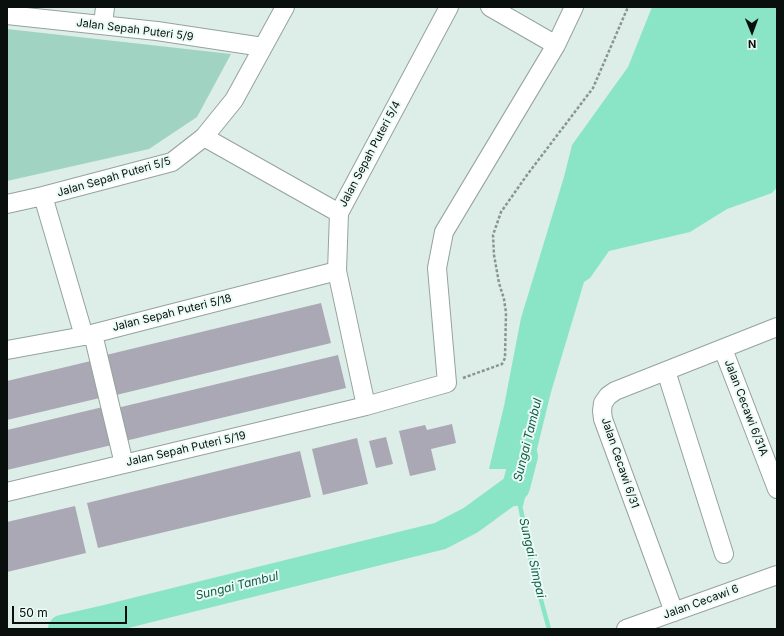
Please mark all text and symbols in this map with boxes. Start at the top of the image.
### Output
north arrow [732,12,772,52]
street label: Jalan Sepah Puteri 5/9 [76,16,194,44]
text: N [748,37,757,51]
street label: Jalan Sepah Puteri 5/4 [336,99,404,209]
street label: Jalan Sepah Puteri 5/5 [56,154,172,200]
street label: Jalan Sepah Puteri 5/18 [111,292,233,334]
street label: Jalan Cecawi 6/31A [722,358,770,458]
water label: Sungai Tambul [511,397,545,483]
street label: Jalan Cecawi 6/31 [598,416,642,510]
street label: Jalan Sepah Puteri 5/19 [125,429,247,469]
water label: Sungai Simpai [516,517,548,599]
water label: Sungai Tambul [194,569,280,603]
street label: Jalan Cecawi 6 [661,582,741,622]
scale bar [14,598,129,624]
text: 50 m [19,605,48,620]

